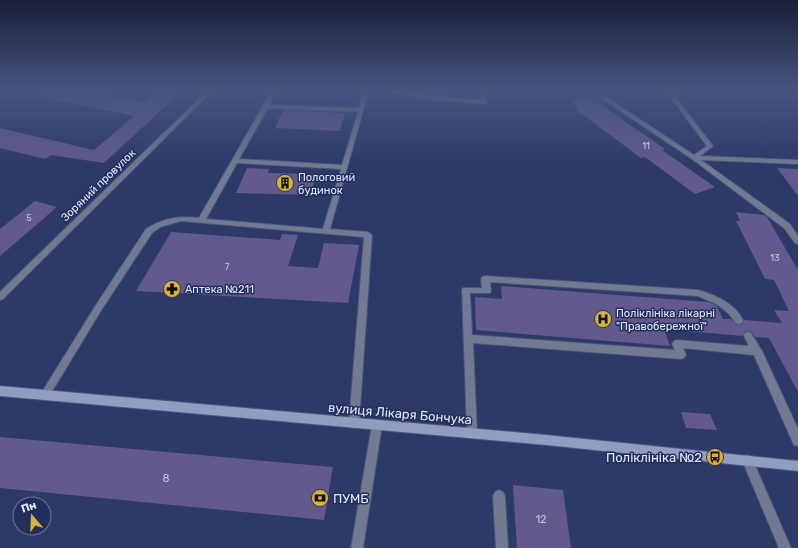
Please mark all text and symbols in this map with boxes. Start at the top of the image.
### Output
house number: 11 [642,141,650,151]
street label: Зоряний провулок [58,146,138,224]
place label: Пологовий будинок [298,171,355,197]
building icon: Пологовий будинок [275,173,295,193]
house number: 5 [26,213,32,223]
house number: 13 [770,253,780,263]
house number: 7 [225,262,230,272]
pharmacy icon: Аптека №211 [162,279,182,299]
place label: Аптека №211 [185,283,254,296]
place label: Поліклініка лікарні "Правобережної" [616,307,715,333]
hospital icon: Поліклініка лікарні "Правобережної" [593,309,613,329]
street label: вулиця Лікаря Бончука [327,400,473,427]
bus stop icon: Поліклініка №2 [705,447,725,467]
place label: Поліклініка №2 [606,450,702,465]
house number: 8 [163,472,170,485]
bank icon: ПУМБ [310,488,330,508]
place label: ПУМБ [333,491,369,506]
north arrow [12,496,52,536]
text: Пн [20,498,38,516]
house number: 12 [535,513,547,526]

